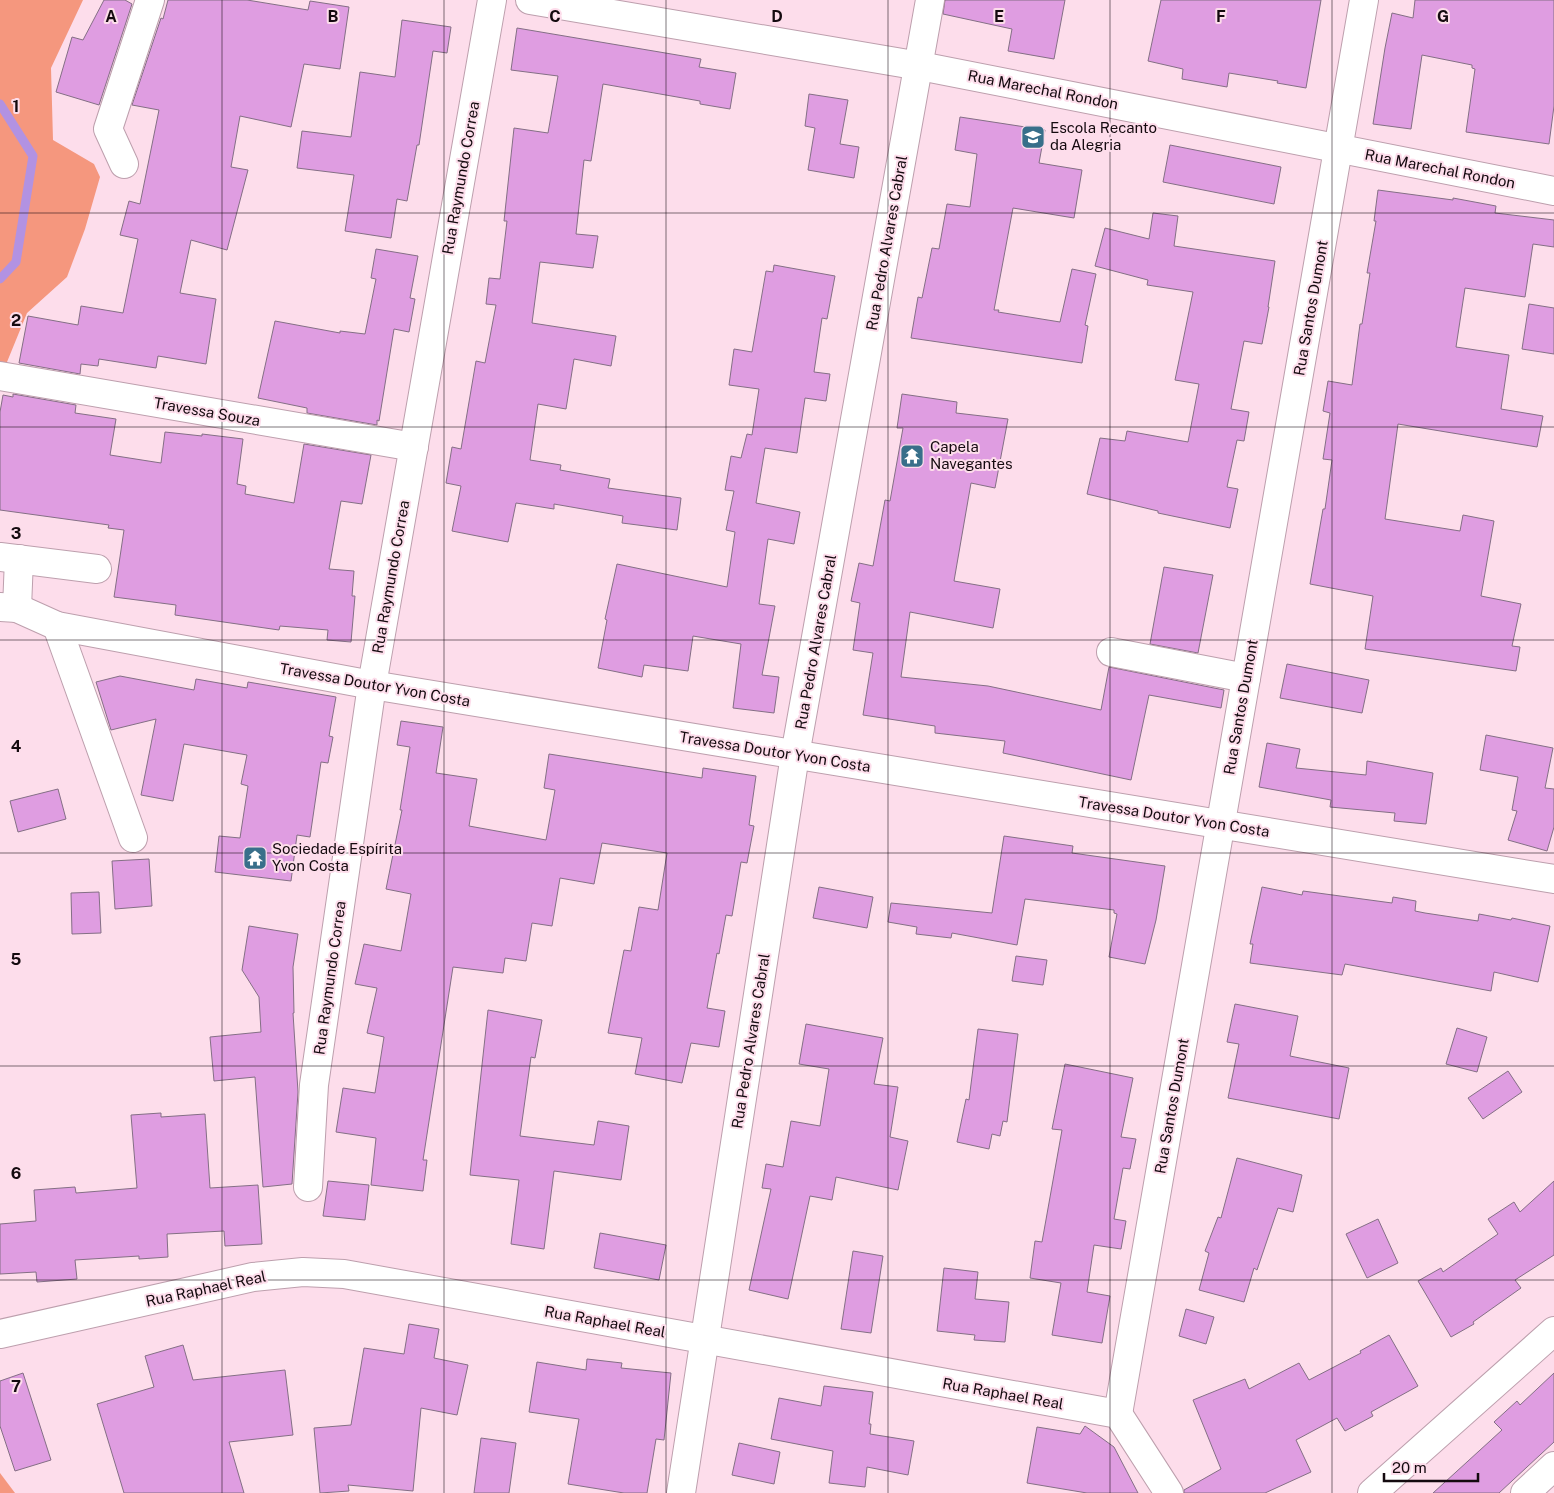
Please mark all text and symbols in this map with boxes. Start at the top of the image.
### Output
text: A [105,7,117,26]
text: B [328,7,339,26]
text: C [549,7,561,26]
text: D [771,7,783,26]
text: E [994,7,1004,26]
text: F [1216,7,1226,26]
text: G [1437,7,1449,26]
street label: Rua Marechal Rondon [967,67,1120,112]
text: 1 [13,97,19,116]
street label: Rua Raymundo Correa [439,100,482,256]
place label: Escola Recanto da Alegria [1050,119,1157,153]
school or university icon: Escola Recanto da Alegria [1020,124,1046,150]
street label: Rua Marechal Rondon [1364,146,1517,191]
street label: Rua Pedro Alvares Cabral [863,154,910,332]
street label: Rua Santos Dumont [1290,239,1331,377]
text: 2 [11,311,21,330]
street label: Travessa Souza [153,394,262,429]
place label: Capela Navegantes [930,438,1013,472]
temple icon: Capela Navegantes [899,443,925,469]
street label: Rua Raymundo Correa [369,499,412,655]
text: 3 [11,524,21,543]
street label: Rua Pedro Alvares Cabral [792,553,839,731]
street label: Rua Santos Dumont [1220,638,1261,776]
street label: Travessa Doutor Yvon Costa [279,659,472,710]
street label: Travessa Doutor Yvon Costa [678,728,872,775]
text: 4 [11,737,22,756]
street label: Travessa Doutor Yvon Costa [1077,793,1271,840]
place label: Sociedade Espírita Yvon Costa [272,840,402,874]
temple icon: Sociedade Espírita Yvon Costa [242,845,268,871]
street label: Rua Raymundo Correa [310,900,349,1056]
text: 5 [11,950,22,969]
street label: Rua Pedro Alvares Cabral [728,952,773,1130]
street label: Rua Santos Dumont [1151,1037,1192,1175]
text: 6 [11,1164,21,1183]
street label: Rua Raphael Real [144,1267,268,1310]
street label: Rua Raphael Real [543,1302,667,1341]
street label: Rua Raphael Real [941,1374,1065,1413]
text: 7 [11,1377,21,1396]
scale bar [1384,1450,1478,1482]
text: 20 m [1392,1459,1427,1476]

